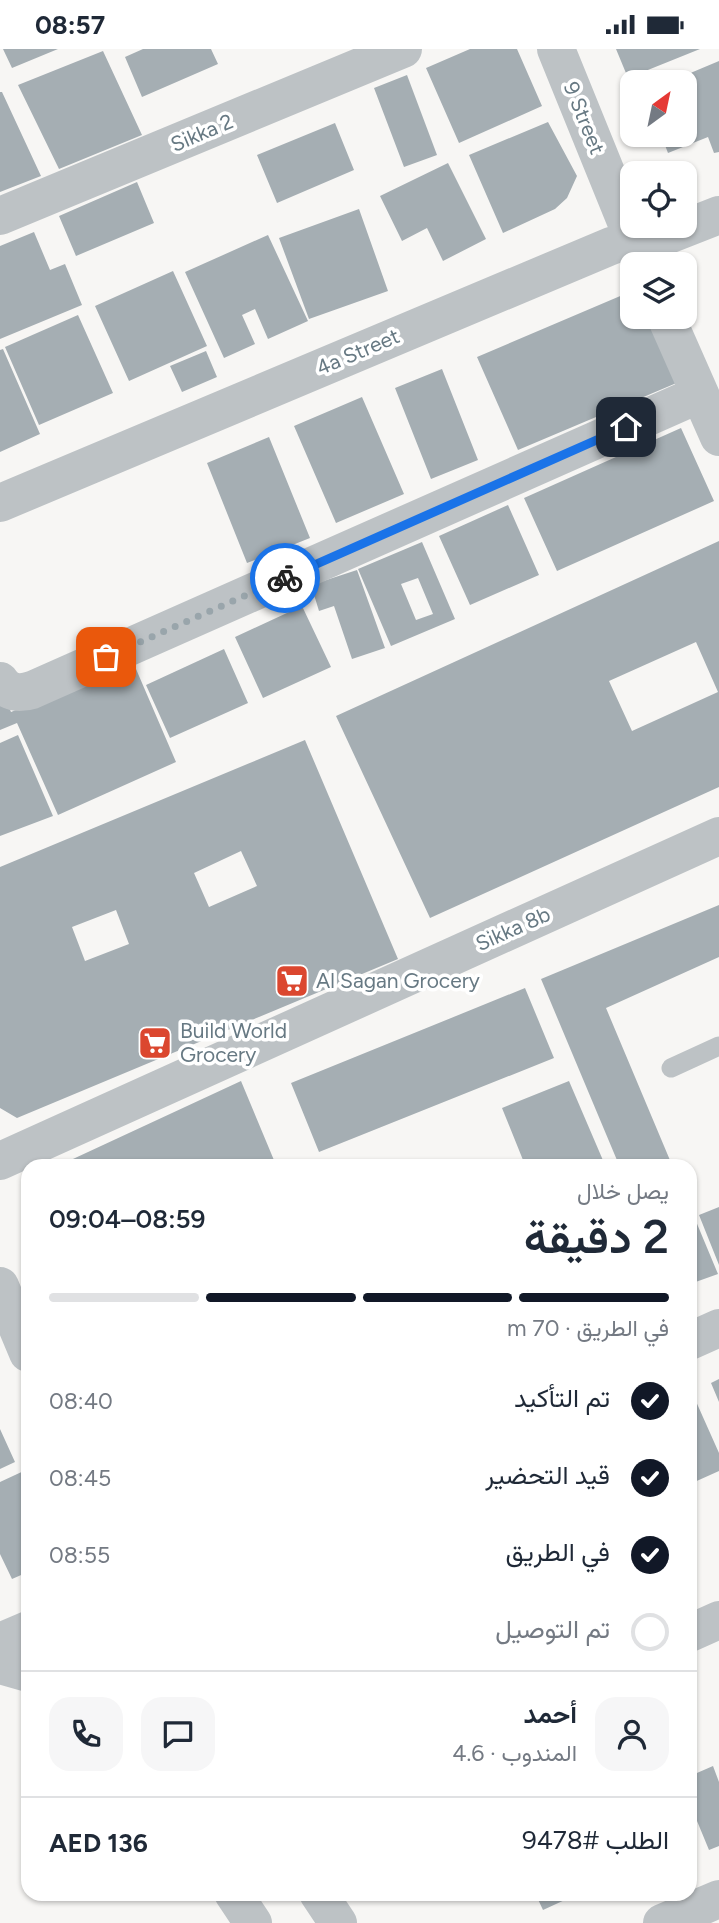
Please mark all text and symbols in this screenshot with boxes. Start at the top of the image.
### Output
text: 08:57 [35,9,105,41]
north arrow [620,70,696,147]
map controls [620,70,697,329]
street label: 9 Street [559,78,610,158]
street label: Sikka 2 [167,108,237,157]
button: locate [620,161,697,238]
button: layers [620,252,697,329]
street label: 4a Street [313,323,403,380]
pin [596,397,656,457]
icon: home [607,408,645,446]
courier [250,543,320,613]
icon: bike [266,559,304,597]
pin [76,627,136,687]
icon: bag [87,638,125,676]
street label: Sikka 8b [472,901,554,956]
supermarket icon: Al Sagan Grocery [273,962,311,1000]
place label: Al Sagan Grocery [316,968,480,993]
place label: Build World Grocery [180,1018,287,1067]
supermarket icon: Build World Grocery [136,1024,174,1062]
text: يصل خلال [577,1177,669,1205]
text: 08:59–09:04 [49,1203,205,1235]
text: 2 دقيقة [524,1209,669,1265]
text: في الطريق · 70 m [507,1314,669,1342]
text: تم التأكيد [514,1382,610,1414]
icon: check [631,1382,669,1420]
text: 08:40 [49,1387,113,1415]
text: قيد التحضير [485,1459,610,1491]
icon: check [631,1459,669,1497]
text: 08:45 [49,1464,111,1492]
text: في الطريق [506,1536,610,1568]
icon: check [631,1536,669,1574]
text: 08:55 [49,1541,110,1569]
text: تم التوصيل [495,1613,610,1645]
button: phone [49,1697,123,1771]
button: chat [141,1697,215,1771]
button: person [595,1697,669,1771]
text: أحمد [524,1698,577,1730]
text: المندوب · 4.6 [452,1739,577,1767]
text: الطلب #9478 [522,1824,669,1856]
text: AED 136 [49,1827,148,1859]

